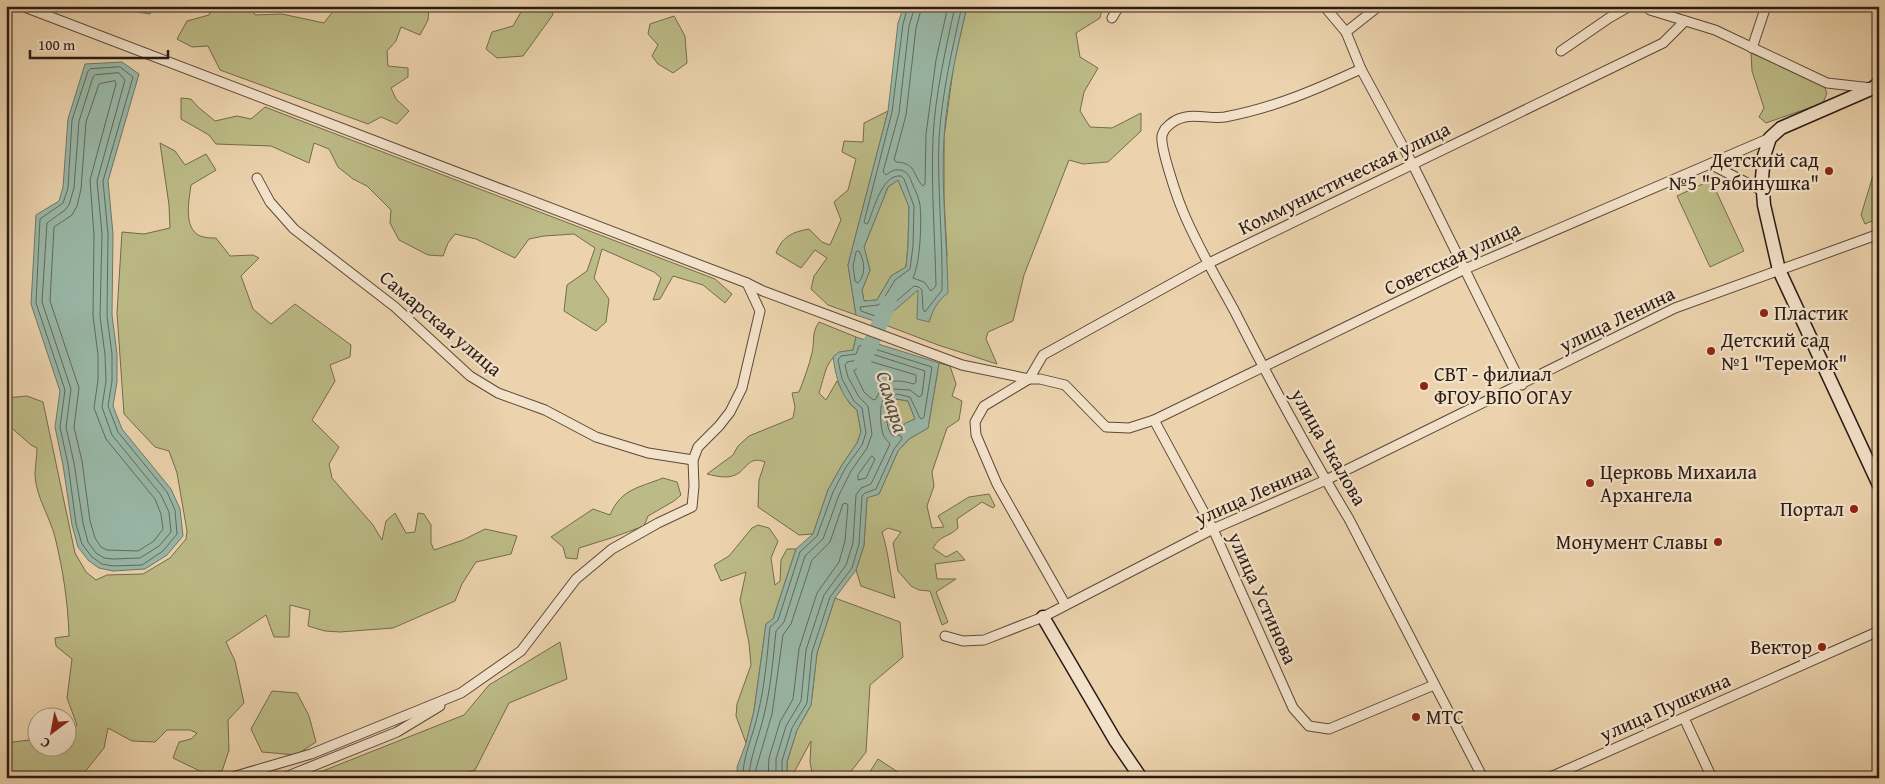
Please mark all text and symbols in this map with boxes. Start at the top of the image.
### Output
scale bar [30,28,168,60]
text: 100 m [38,34,76,55]
street label: Коммунистическая улица [1233,113,1455,242]
place label: Детский сад №5 "Рябинушка" [1669,145,1819,197]
marker: Детский сад №5 "Рябинушка" [1823,165,1835,177]
street label: Советская улица [1379,213,1525,302]
street label: Самарская улица [374,263,509,383]
street label: улица Ленина [1553,278,1680,359]
place label: Пластик [1774,298,1849,327]
marker: Пластик [1758,307,1770,319]
place label: Детский сад №1 "Теремок" [1720,325,1847,377]
marker: Детский сад №1 "Теремок" [1705,345,1717,357]
place label: СВТ - филиал ФГОУ ВПО ОГАУ [1434,359,1573,411]
water label: Самара [868,367,917,437]
marker: СВТ - филиал ФГОУ ВПО ОГАУ [1418,380,1430,392]
street label: улица Чкалова [1284,382,1375,511]
street label: улица Ленина [1189,455,1316,533]
place label: Церковь Михаила Архангела [1600,457,1758,509]
marker: Церковь Михаила Архангела [1584,477,1596,489]
place label: Портал [1780,494,1844,523]
marker: Портал [1848,503,1860,515]
street label: улица Устинова [1221,526,1306,669]
place label: Монумент Славы [1556,527,1708,556]
marker: Монумент Славы [1712,536,1724,548]
place label: Вектор [1750,632,1812,661]
marker: Вектор [1816,641,1828,653]
street label: улица Пушкина [1594,665,1735,749]
place label: МТС [1426,702,1464,731]
north arrow [28,706,78,756]
marker: МТС [1410,711,1422,723]
text: С [36,732,54,754]

